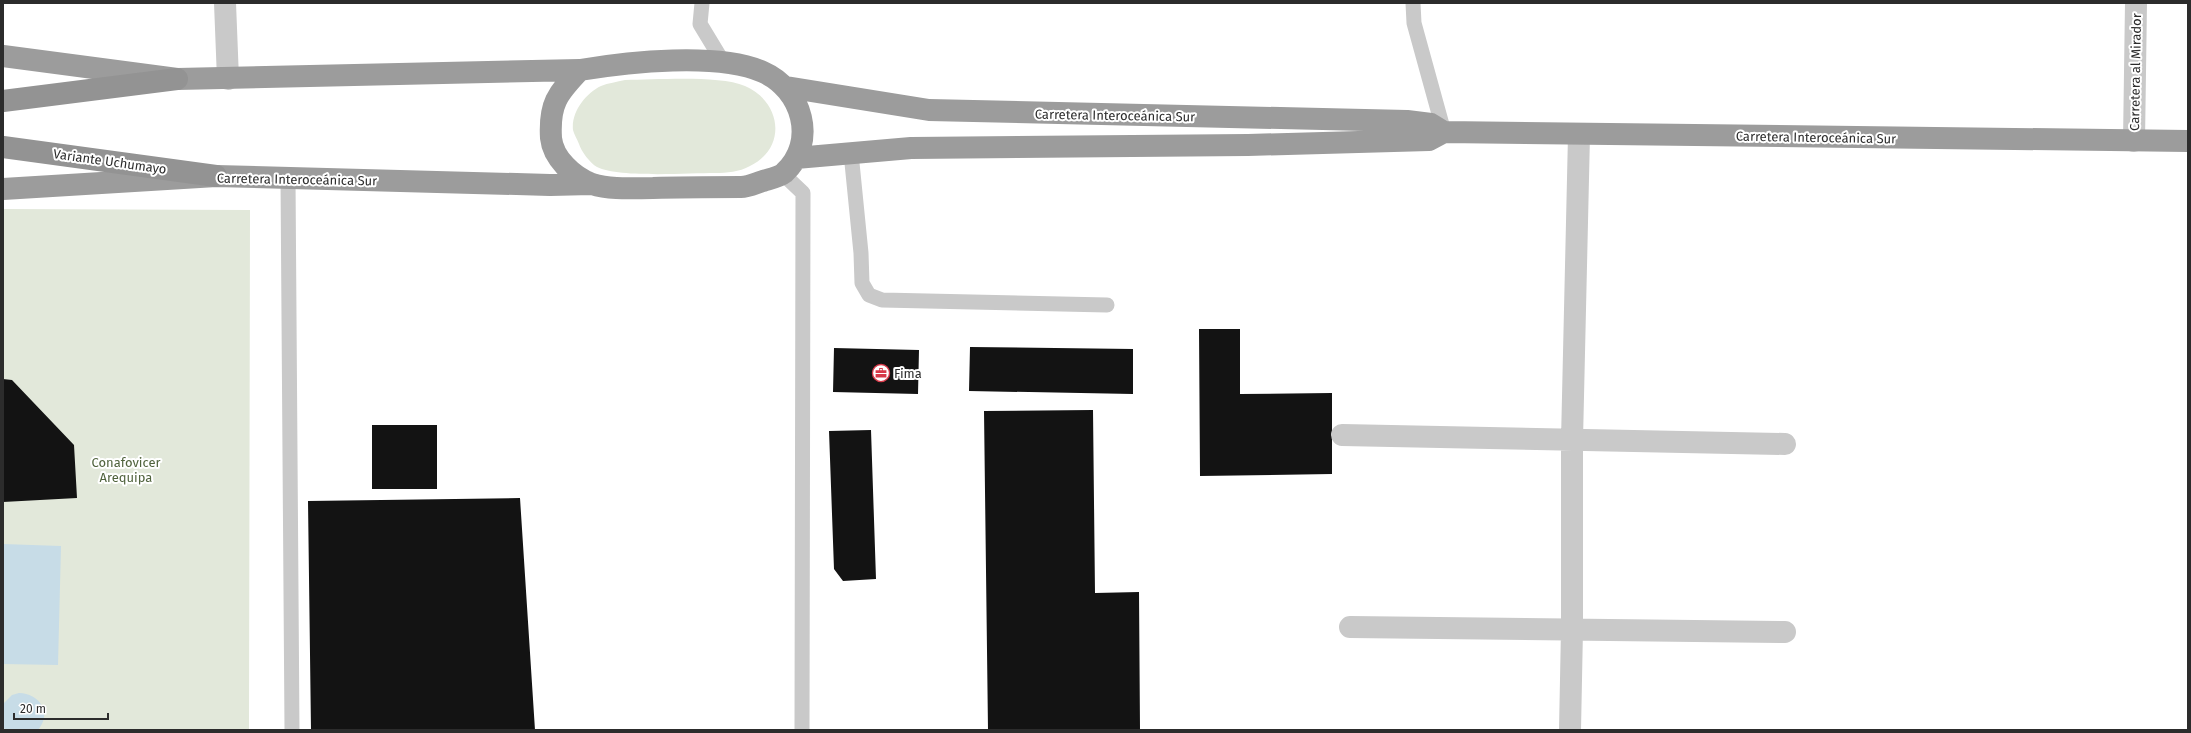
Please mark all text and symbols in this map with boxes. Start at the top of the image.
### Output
street label: Carretera al Mirador [2127,13,2144,131]
street label: Carretera Interoceánica Sur [1035,107,1195,124]
street label: Carretera Interoceánica Sur [1736,129,1896,146]
street label: Variante Uchumayo [52,146,167,177]
street label: Carretera Interoceánica Sur [217,171,377,188]
office icon: Fima [871,363,891,383]
place label: Fima [894,366,922,381]
park label: Conafovicer Arequipa [91,455,161,485]
scale bar [14,695,108,721]
text: 20 m [20,702,46,716]

